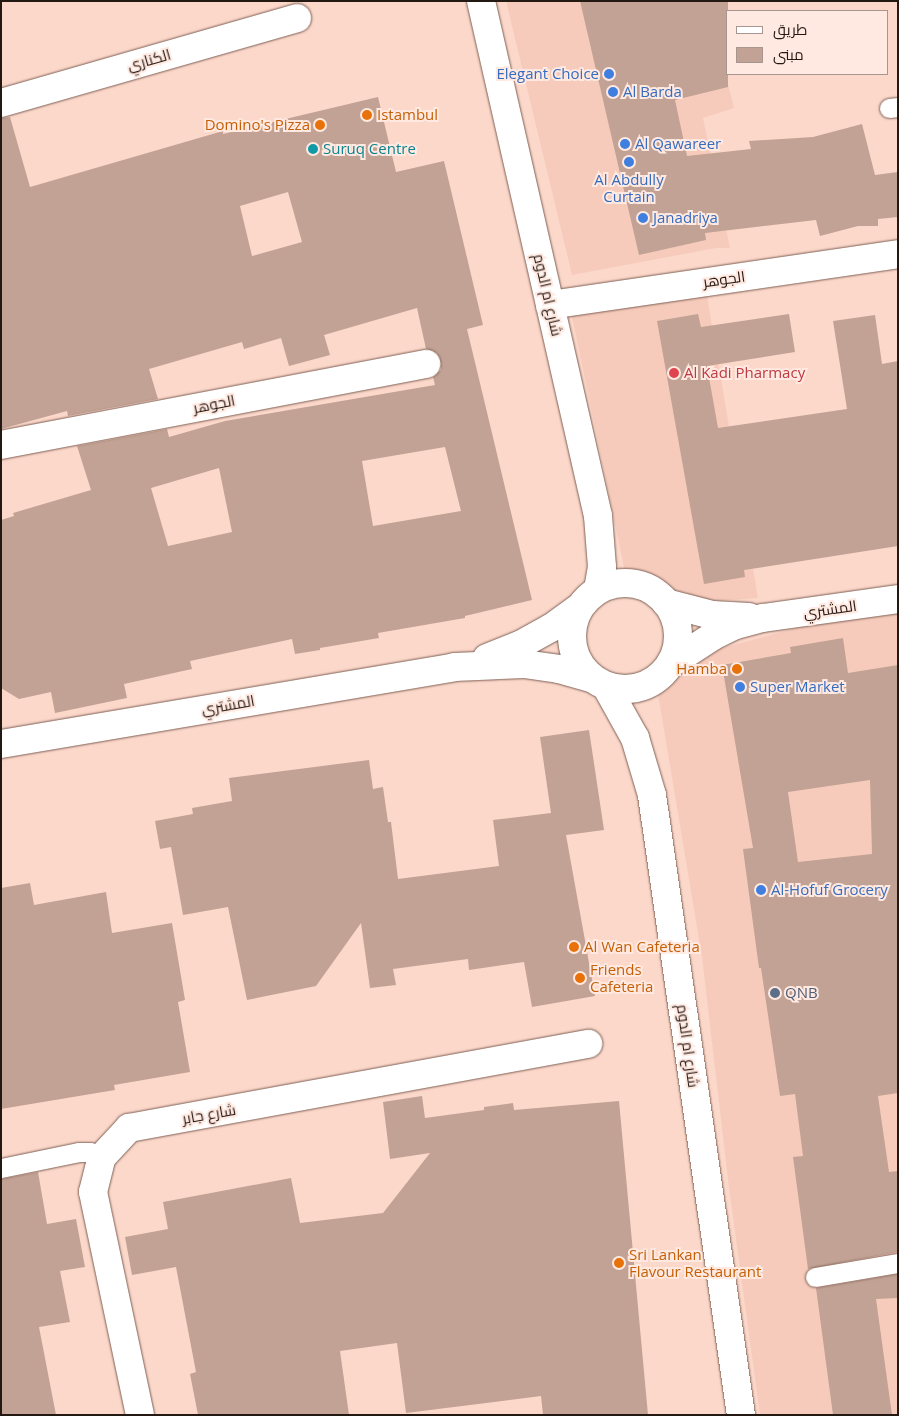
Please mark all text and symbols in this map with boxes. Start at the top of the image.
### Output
legend [726,10,889,75]
text: طريق [773,19,807,39]
text: مبنى [773,44,804,64]
street label: الكناري [125,45,173,75]
place label: Elegant Choice [496,65,599,83]
marker: Elegant Choice [603,68,615,80]
place label: Al Barda [623,83,682,101]
marker: Al Barda [607,86,619,98]
place label: Istambul [377,106,438,124]
marker: Istambul [361,109,373,121]
place label: Domino's Pizza [205,116,310,134]
marker: Domino's Pizza [314,119,326,131]
place label: Al Qawareer [635,135,721,153]
marker: Al Qawareer [619,138,631,150]
place label: Suruq Centre [323,140,416,158]
marker: Suruq Centre [307,143,319,155]
marker: Al Abdully Curtain [623,156,635,168]
place label: Al Abdully Curtain [594,170,664,205]
place label: Janadriya [653,209,718,227]
marker: Janadriya [637,212,649,224]
street label: شارع ام الدوم [530,252,566,338]
street label: الجوهر [702,267,746,291]
place label: Al Kadi Pharmacy [684,364,805,382]
marker: Al Kadi Pharmacy [668,367,680,379]
street label: الجوهر [192,391,236,417]
street label: المشتري [802,596,858,622]
place label: Hamba [676,660,727,678]
marker: Hamba [731,663,743,675]
place label: Super Market [750,678,845,696]
marker: Super Market [734,681,746,693]
street label: المشتري [200,691,256,719]
place label: Al-Hofuf Grocery [771,881,888,899]
marker: Al-Hofuf Grocery [755,884,767,896]
place label: Al Wan Cafeteria [584,938,700,956]
marker: Al Wan Cafeteria [568,941,580,953]
place label: Friends Cafeteria [590,960,653,995]
marker: Friends Cafeteria [574,972,586,984]
place label: QNB [785,984,818,1002]
marker: QNB [769,987,781,999]
street label: شارع ام الدوم [673,1003,703,1089]
street label: شارع جابر [181,1100,237,1128]
place label: Sri Lankan Flavour Restaurant [629,1245,761,1280]
marker: Sri Lankan Flavour Restaurant [613,1257,625,1269]

